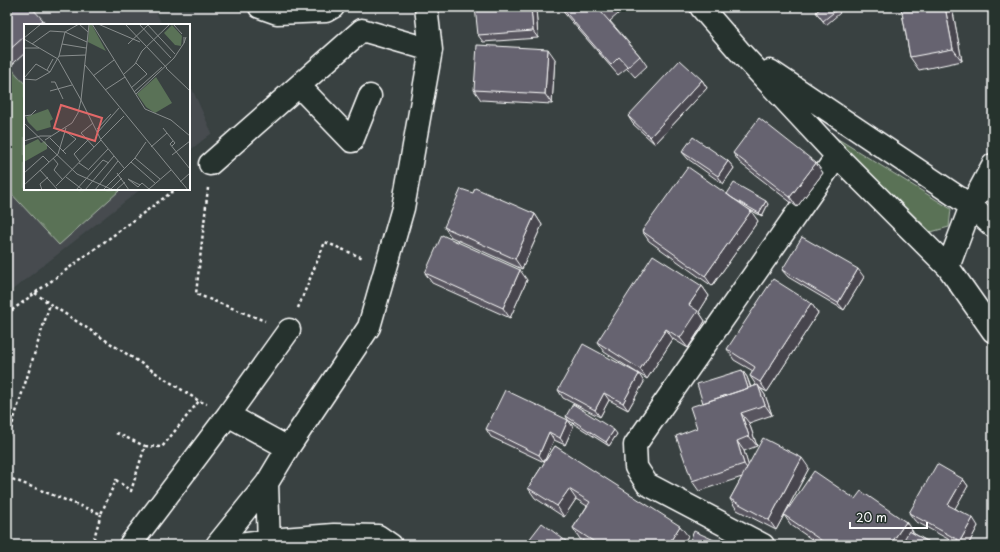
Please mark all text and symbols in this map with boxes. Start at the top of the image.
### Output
inset map [24,24,190,190]
scale bar [850,504,927,530]
text: 20 m [856,508,887,526]

